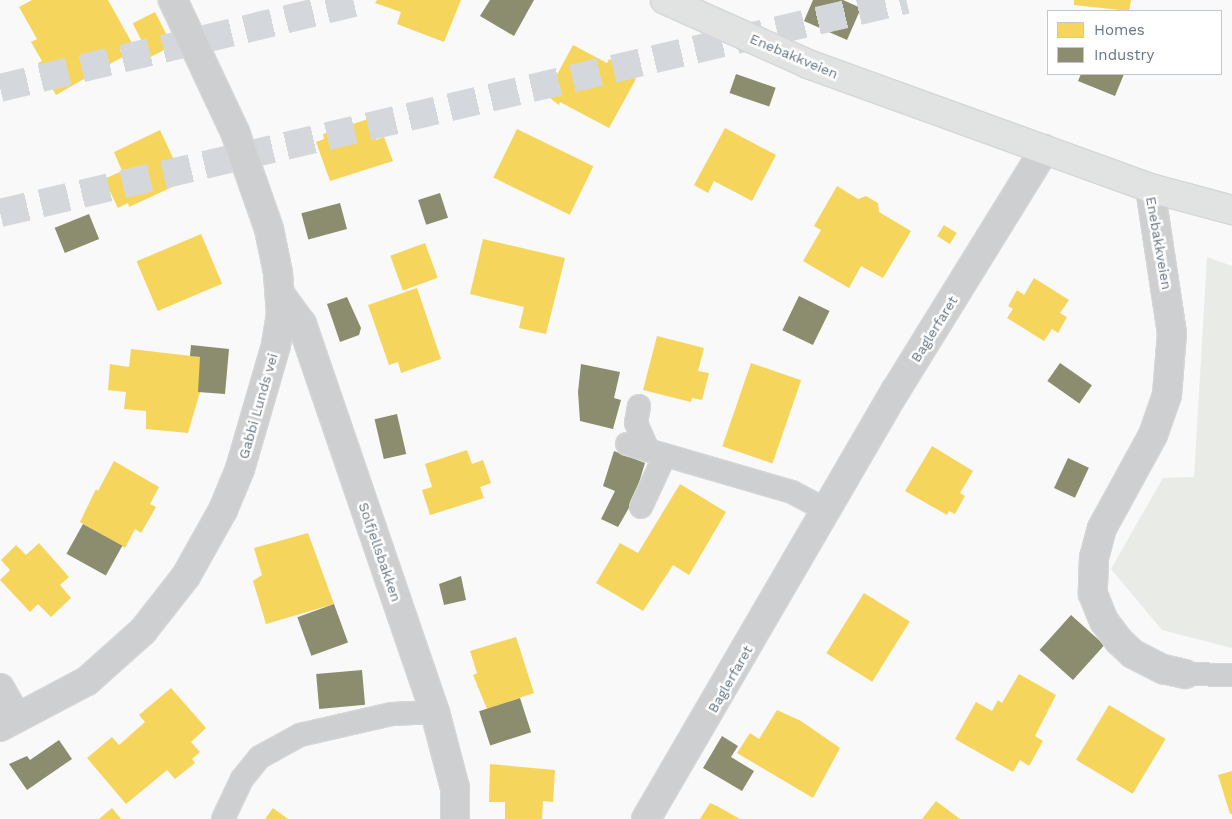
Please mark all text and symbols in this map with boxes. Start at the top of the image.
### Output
legend [1047,10,1222,75]
text: Homes [1094,21,1145,39]
street label: Enebakkveien [747,30,841,82]
text: Industry [1094,46,1154,64]
street label: Enebakkveien [1143,195,1175,291]
street label: Baglerfaret [907,293,961,365]
street label: Gabbi Lunds vei [235,351,281,461]
street label: Solfjellsbakken [355,500,405,604]
street label: Baglerfaret [704,642,756,716]

